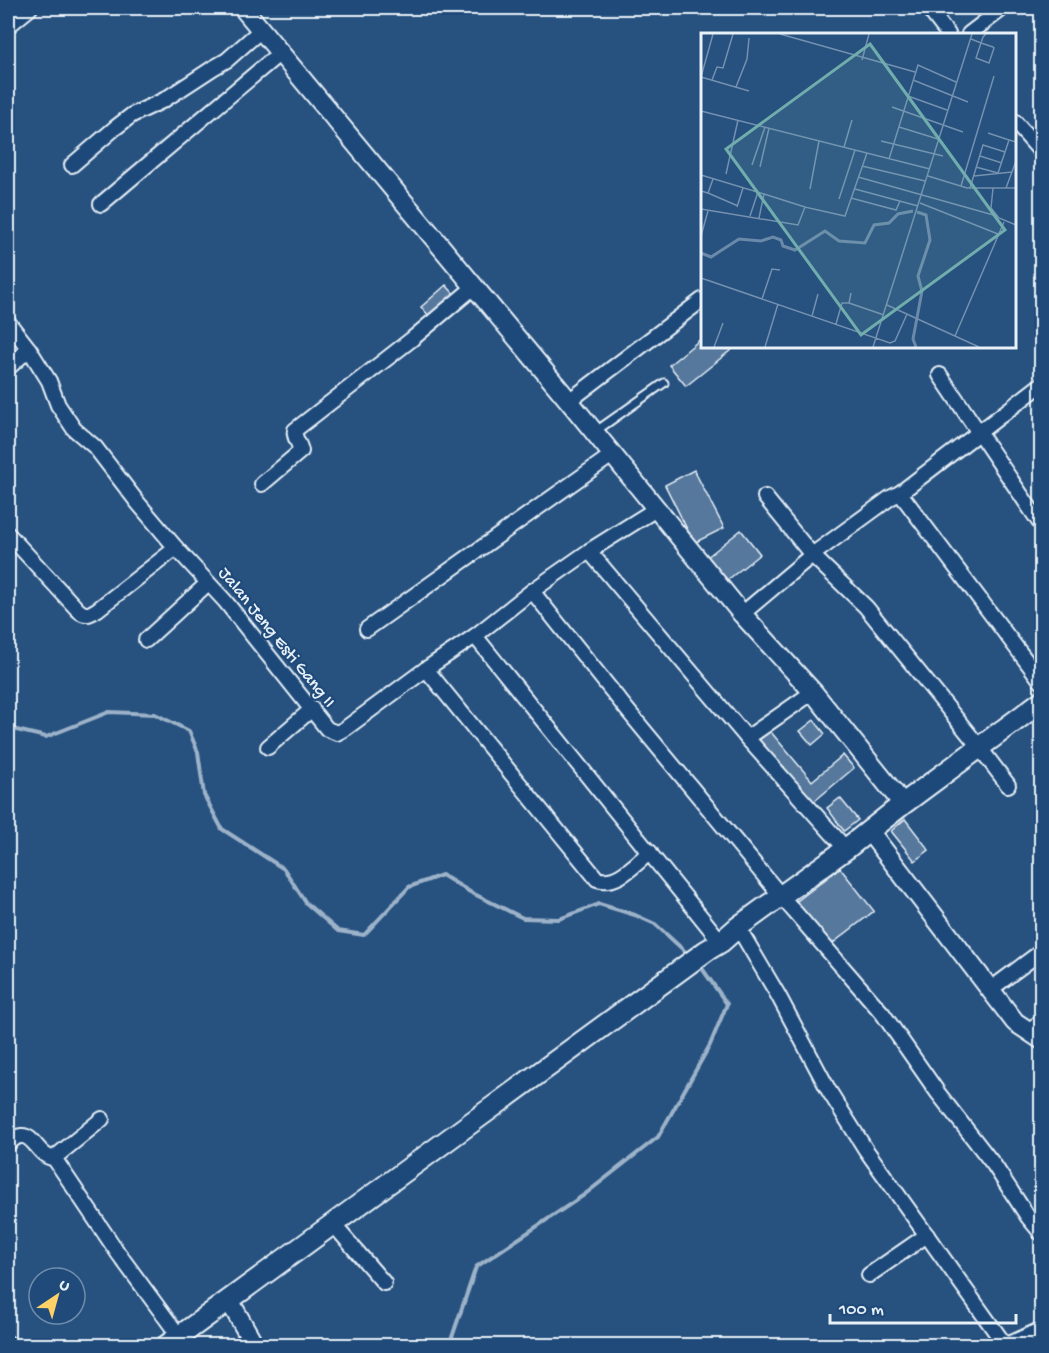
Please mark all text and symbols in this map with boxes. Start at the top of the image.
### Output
inset map [701,33,1016,348]
street label: Jalan Jeng Esti Gang II [213,564,339,712]
north arrow [27,1266,87,1326]
text: U [54,1276,74,1298]
scale bar [830,1287,1016,1325]
text: 100 m [838,1300,884,1321]

